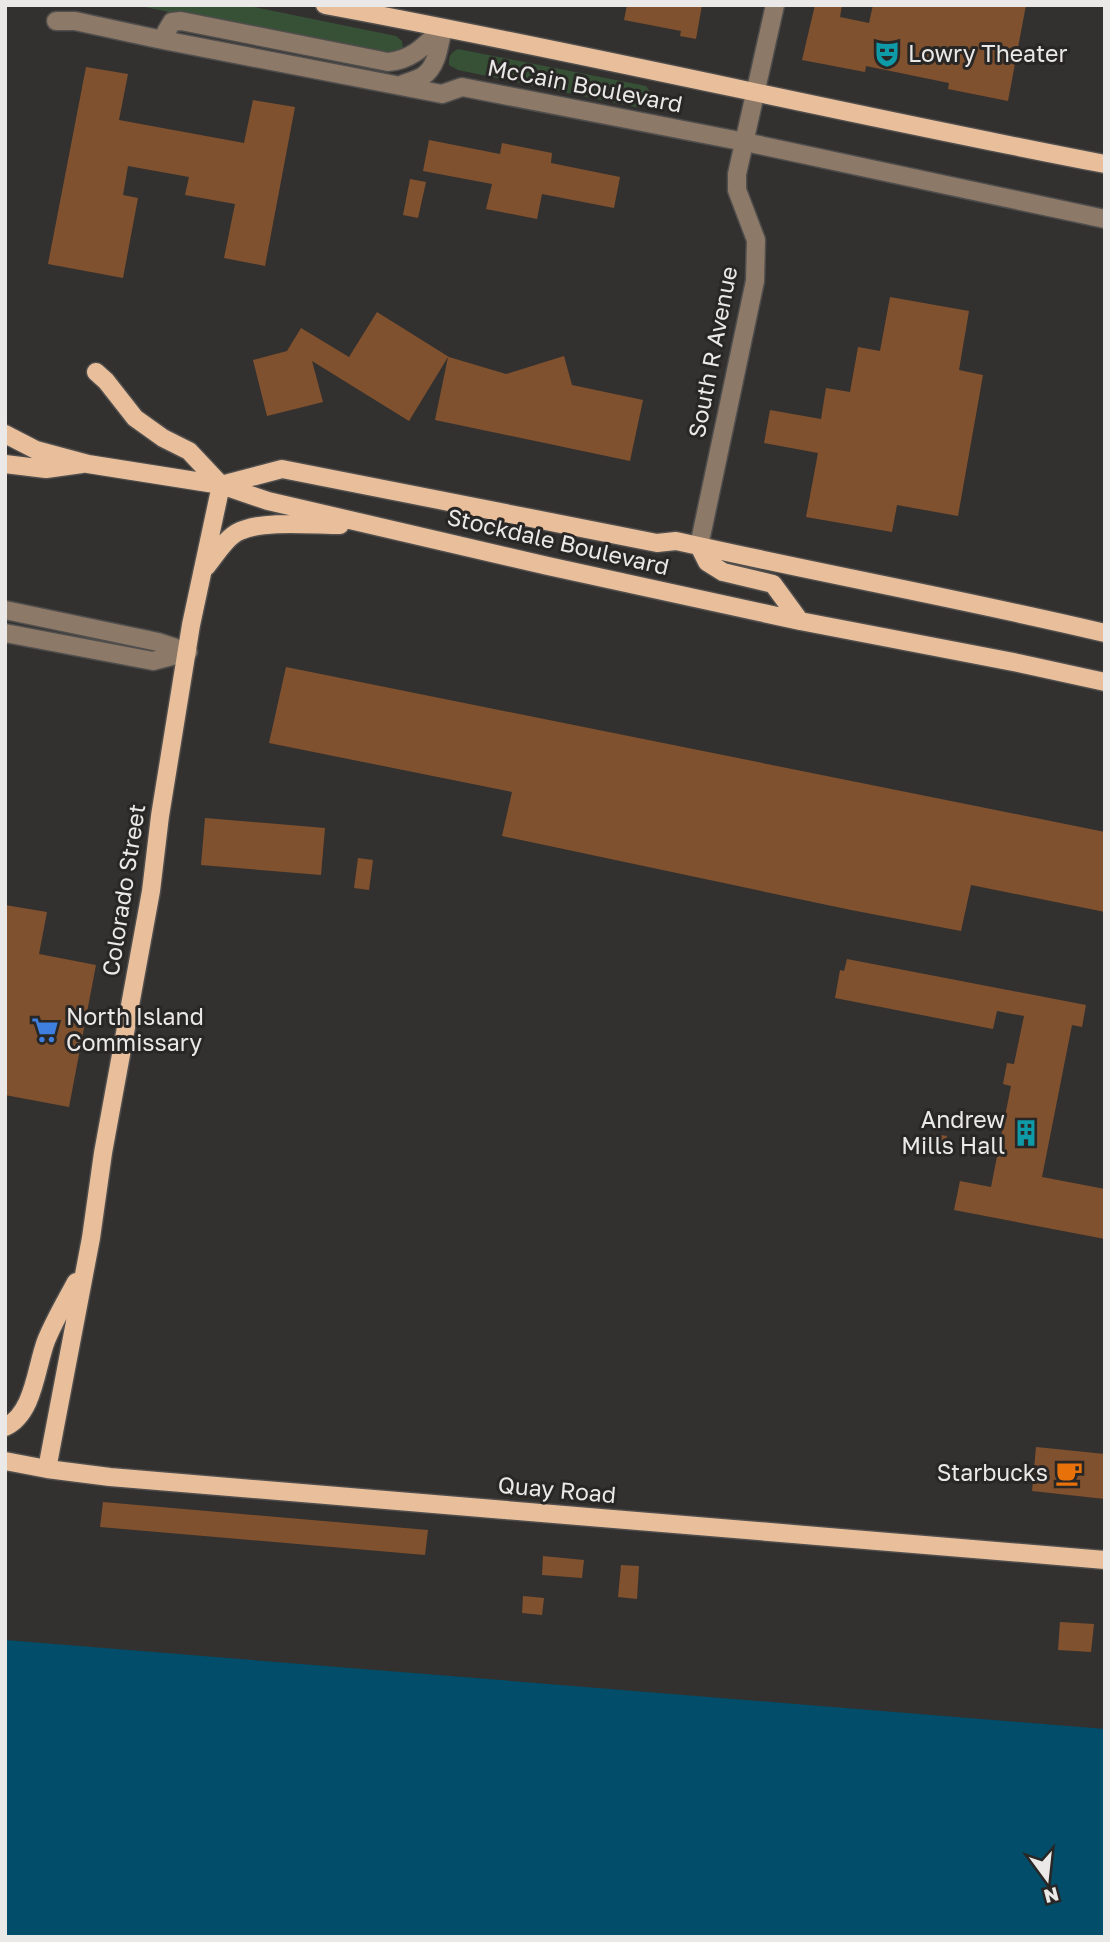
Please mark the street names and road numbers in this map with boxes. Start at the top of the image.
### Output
street label: McCain Boulevard [485,52,685,118]
street label: South R Avenue [682,264,742,440]
street label: Stockdale Boulevard [445,502,672,580]
street label: Colorado Street [96,802,150,978]
street label: Quay Road [497,1470,617,1508]

